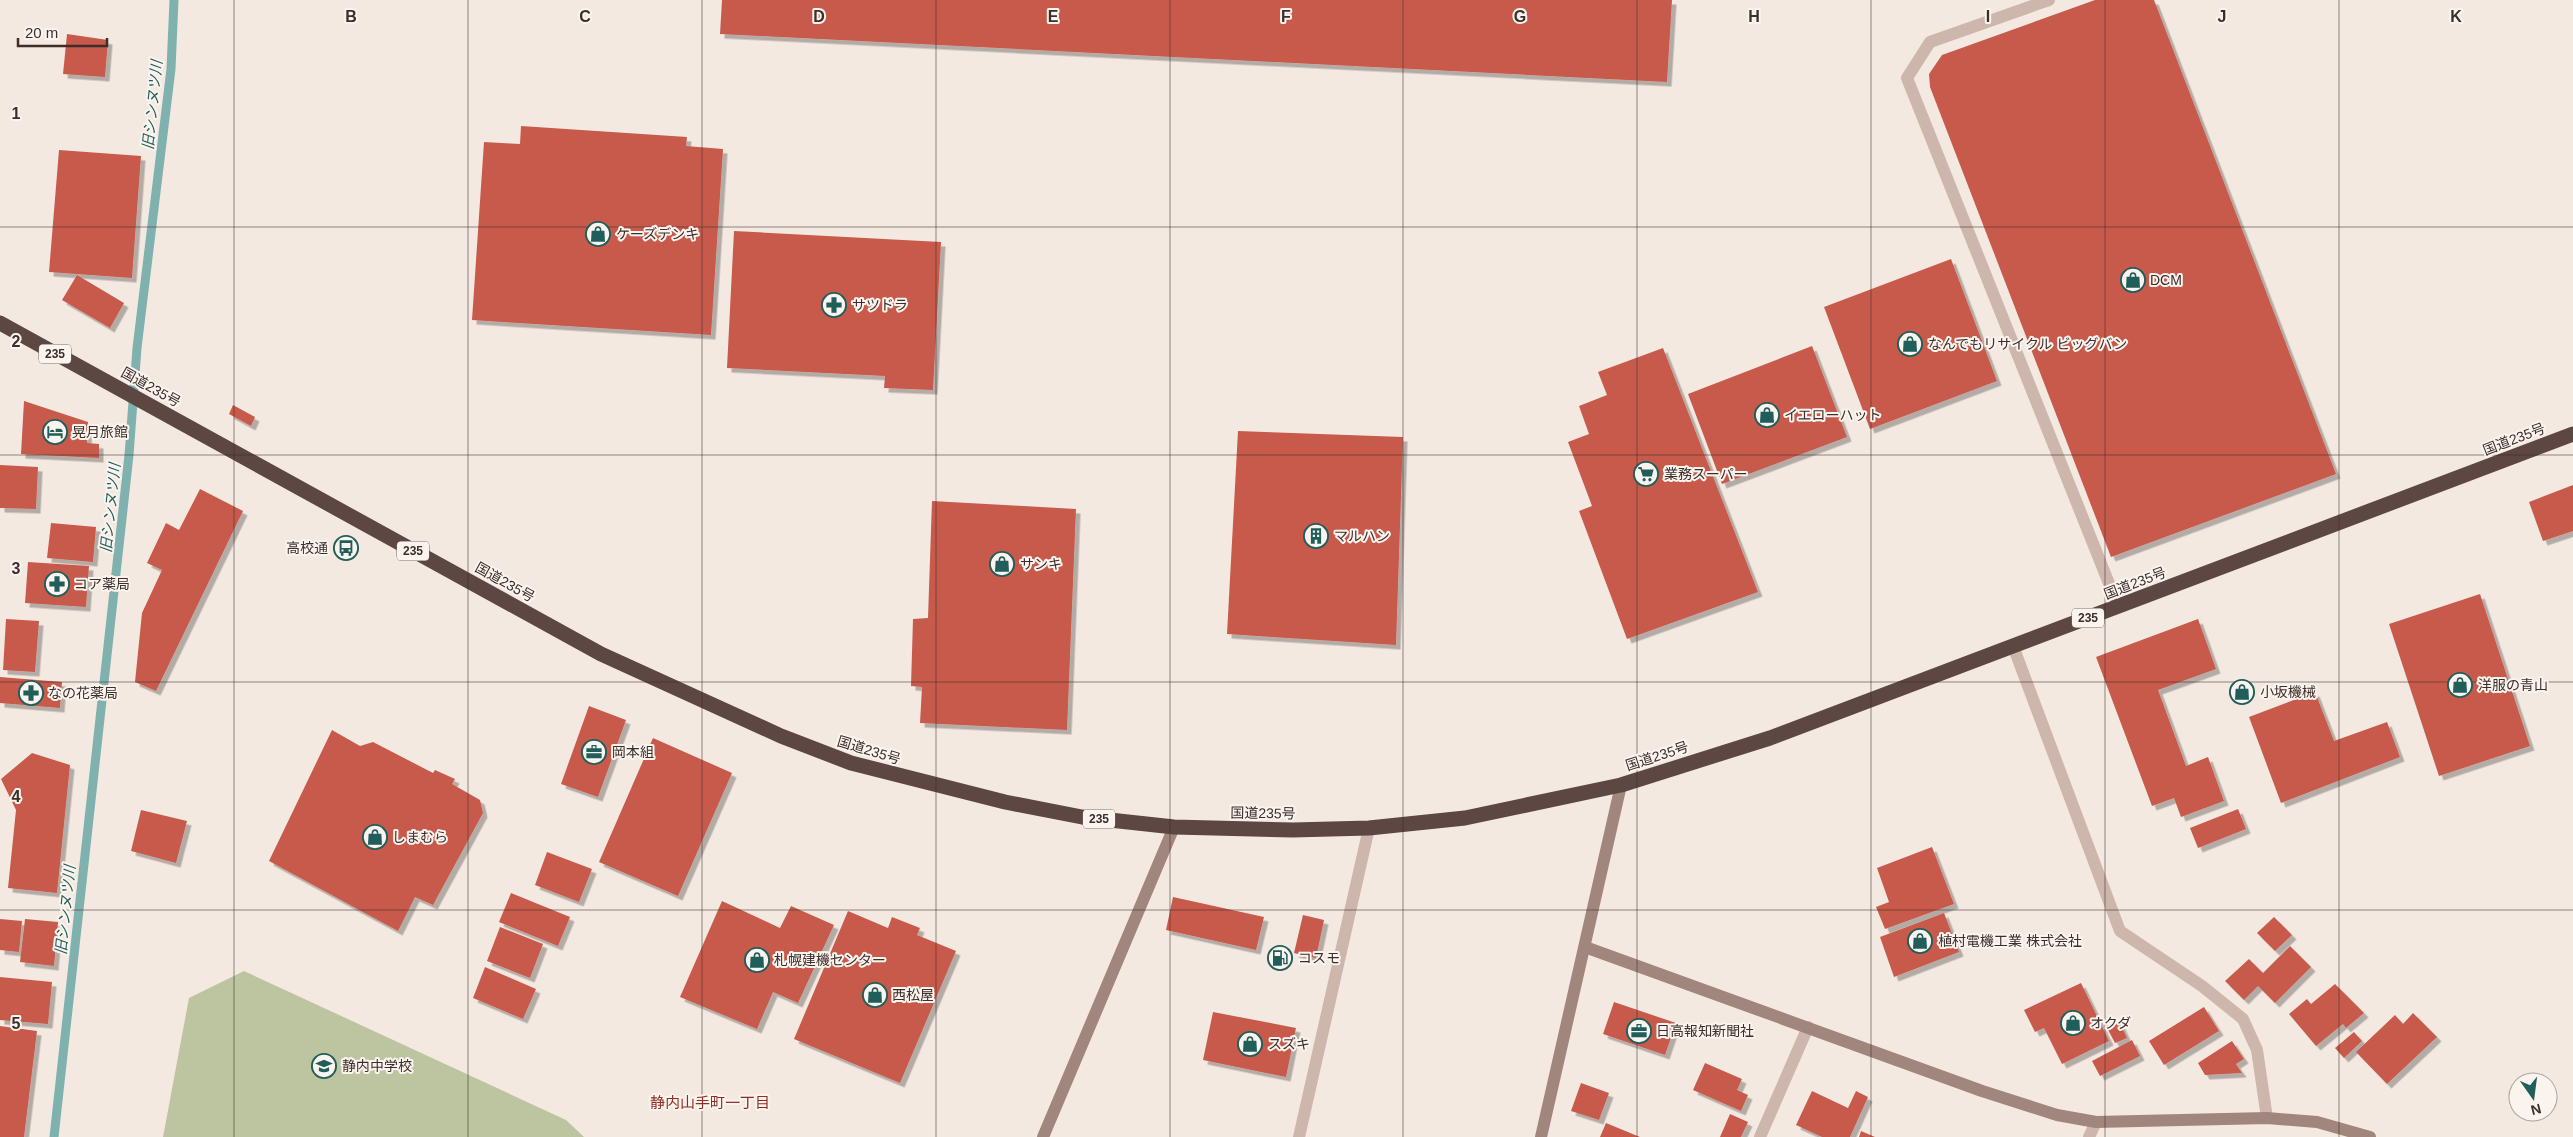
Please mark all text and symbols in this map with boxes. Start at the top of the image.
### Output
text: B [345,8,357,25]
text: C [579,8,591,25]
text: D [813,8,825,25]
text: E [1048,8,1059,25]
text: F [1281,8,1291,25]
text: G [1514,8,1526,25]
text: H [1748,8,1760,25]
text: I [1986,8,1990,25]
text: J [2218,8,2226,25]
text: K [2450,8,2462,25]
scale bar [18,15,106,47]
text: 20 m [25,24,58,41]
water label: 旧シンヌツ川 [139,57,165,151]
text: 1 [12,105,21,122]
shop icon: ケーズデンキ [585,221,611,247]
place label: ケーズデンキ [616,226,699,242]
shop icon: DCM [2120,267,2146,293]
place label: DCM [2150,272,2182,288]
pharmacy icon: サツドラ [821,292,847,318]
place label: サツドラ [852,297,908,313]
shop icon: なんでもリサイクル ビッグバン [1897,331,1923,357]
text: 2 [12,333,21,350]
place label: なんでもリサイクル ビッグバン [1928,336,2127,352]
road number: 235 [39,344,71,364]
street label: 国道235号 [119,364,183,410]
shop icon: イエローハット [1754,402,1780,428]
place label: イエローハット [1784,407,1882,423]
hotel icon: 晃月旅館 [42,419,68,445]
street label: 国道235号 [2481,420,2547,458]
place label: 晃月旅館 [72,424,128,440]
water label: 旧シンヌツ川 [97,460,123,554]
supermarket icon: 業務スーパー [1633,461,1659,487]
place label: 業務スーパー [1664,466,1748,482]
building icon: マルハン [1303,523,1329,549]
place label: マルハン [1334,528,1390,544]
bus stop icon: 高校通 [333,535,359,561]
place label: 高校通 [286,540,328,556]
road number: 235 [397,542,429,560]
shop icon: サンキ [989,551,1015,577]
place label: サンキ [1020,556,1062,572]
street label: 国道235号 [473,559,537,605]
text: 3 [12,560,21,577]
street label: 国道235号 [2102,564,2168,602]
pharmacy icon: コア薬局 [44,571,70,597]
place label: コア薬局 [74,576,130,592]
road number: 235 [2072,608,2104,628]
shop icon: 洋服の青山 [2447,672,2473,698]
place label: 洋服の青山 [2478,677,2548,693]
shop icon: 小坂機械 [2229,679,2255,705]
pharmacy icon: なの花薬局 [18,680,44,706]
place label: 小坂機械 [2260,684,2316,700]
place label: なの花薬局 [48,685,118,701]
street label: 国道235号 [835,733,903,767]
street label: 国道235号 [1623,738,1691,774]
office icon: 岡本組 [581,739,607,765]
place label: 岡本組 [612,744,654,760]
text: 4 [12,788,21,805]
street label: 国道235号 [1230,804,1296,822]
road number: 235 [1083,810,1115,829]
shop icon: しまむら [362,824,388,850]
place label: しまむら [392,829,448,845]
water label: 旧シンヌツ川 [52,862,78,956]
shop icon: 植村電機工業 株式会社 [1907,928,1933,954]
place label: 植村電機工業 株式会社 [1938,933,2082,949]
fuel station icon: コスモ [1267,945,1293,971]
shop icon: 札幌建機センター [744,947,770,973]
place label: コスモ [1298,950,1340,966]
place label: 札幌建機センター [774,952,886,968]
shop icon: 西松屋 [862,982,888,1008]
place label: 西松屋 [892,987,934,1003]
shop icon: オクダ [2060,1010,2086,1036]
text: 5 [12,1015,21,1032]
place label: オクダ [2090,1015,2131,1031]
office icon: 日高報知新聞社 [1626,1018,1652,1044]
place label: 日高報知新聞社 [1656,1023,1754,1039]
shop icon: スズキ [1237,1031,1263,1057]
place label: スズキ [1268,1036,1310,1052]
school or university icon: 静内中学校 [311,1053,337,1079]
place label: 静内中学校 [342,1058,412,1074]
north arrow [2508,1072,2558,1122]
district label: 静内山手町一丁目 [650,1094,770,1111]
text: N [2529,1101,2543,1119]

